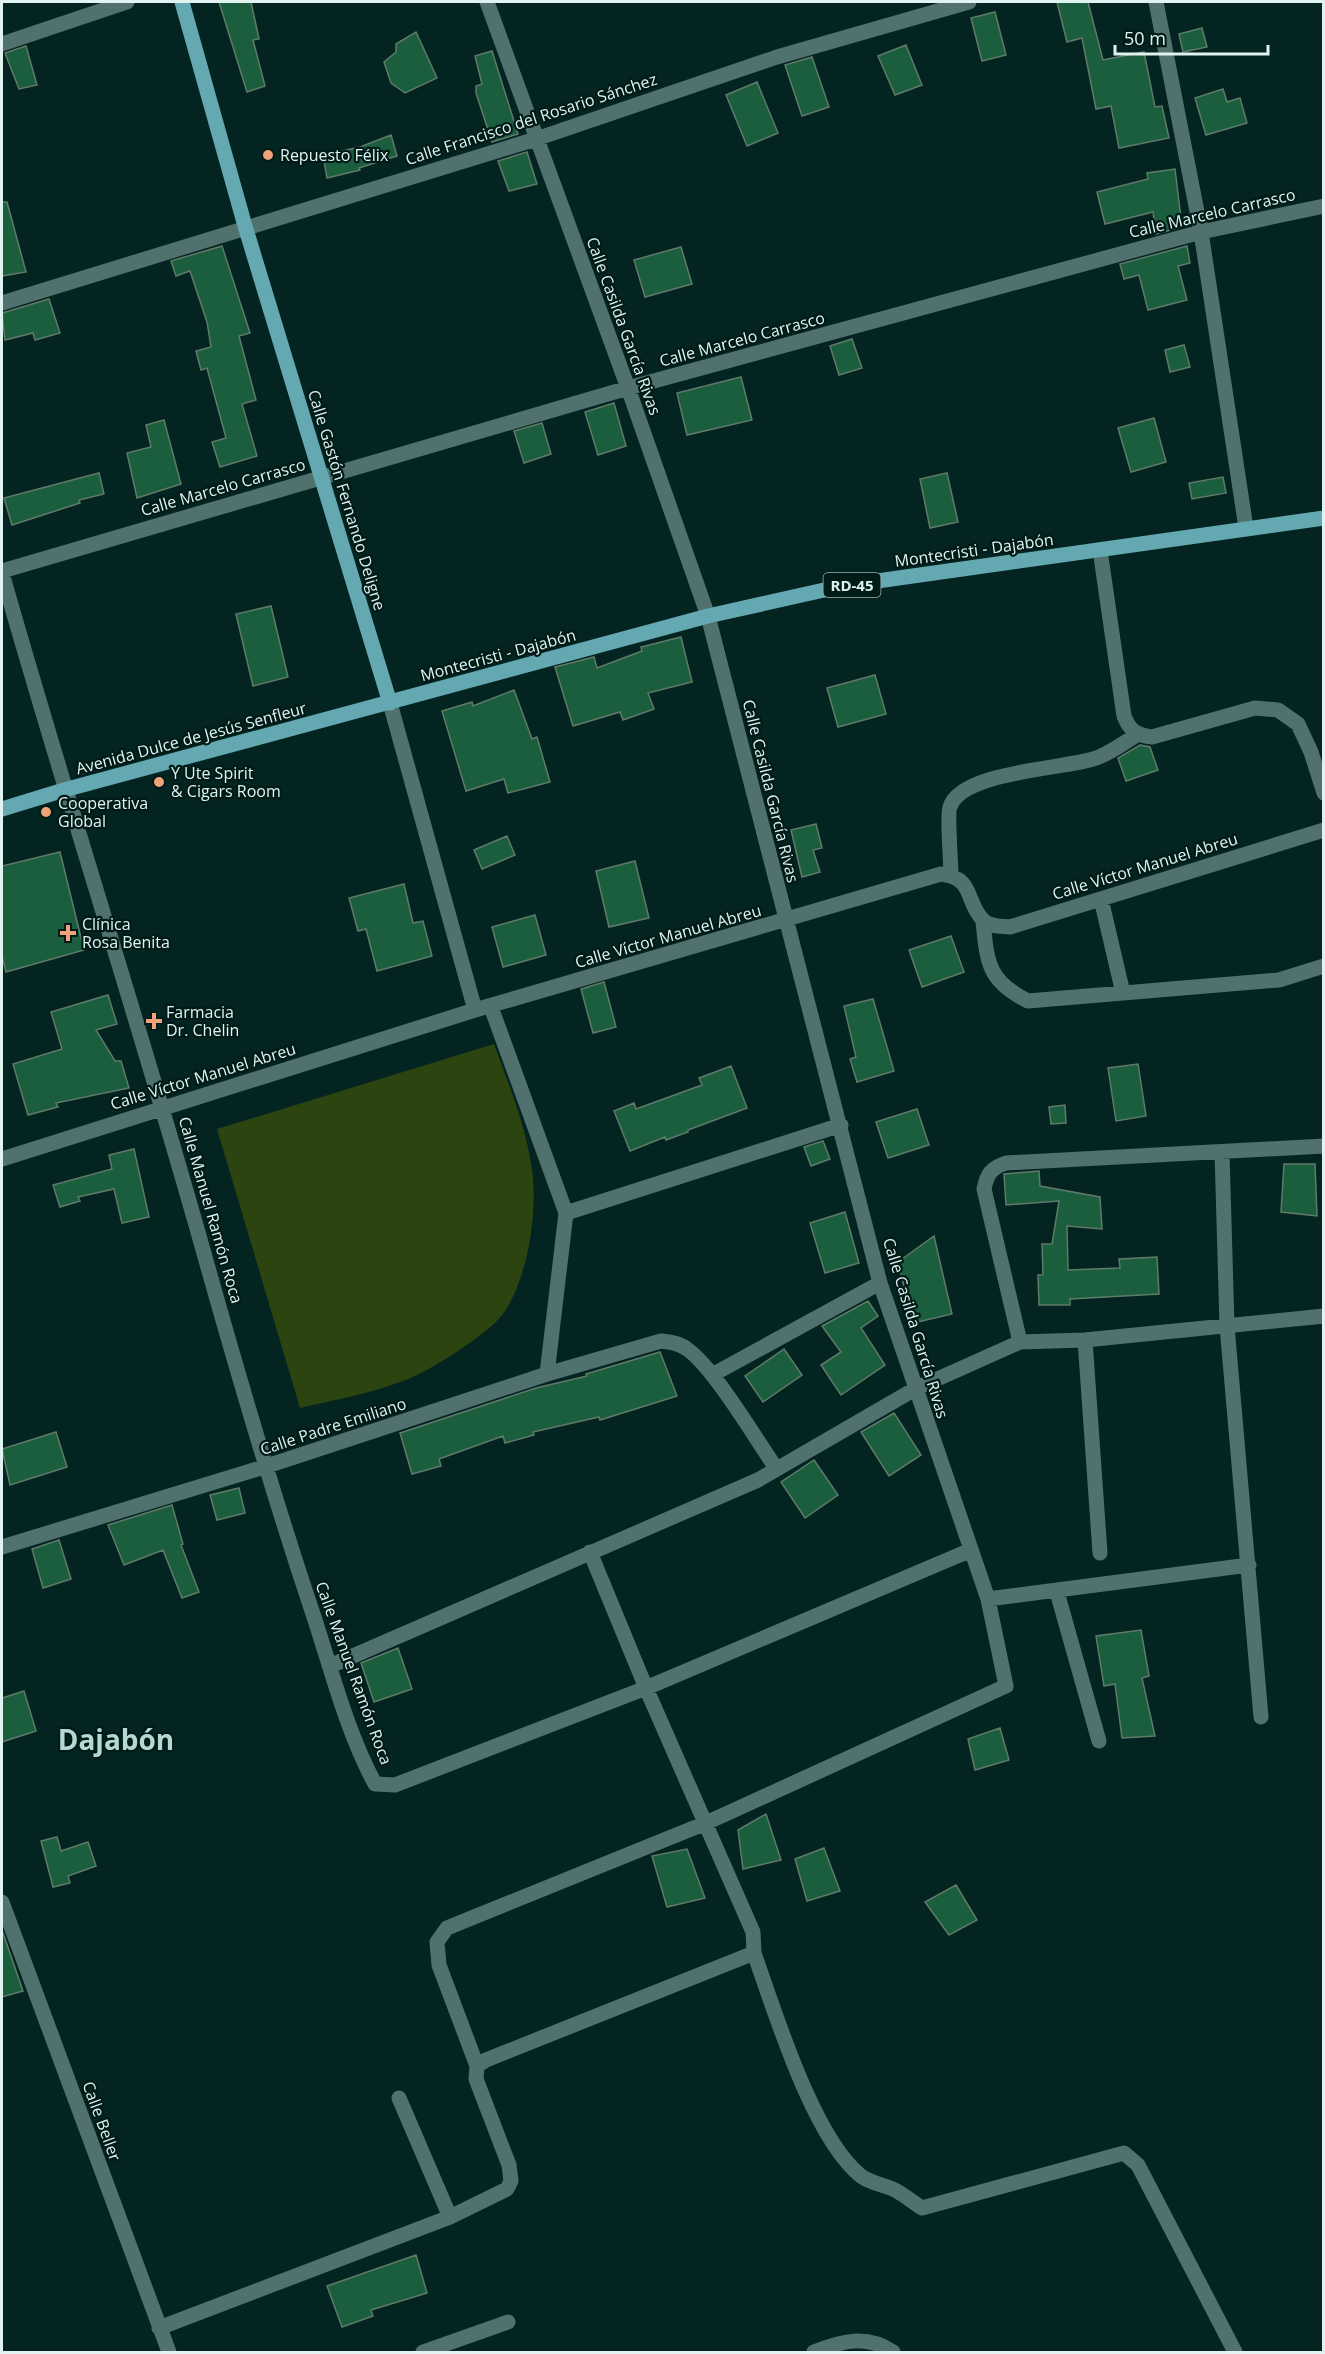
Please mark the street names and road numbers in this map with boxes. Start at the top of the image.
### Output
street label: Calle Francisco del Rosario Sánchez [402,68,660,170]
street label: Calle Marcelo Carrasco [1127,183,1297,243]
street label: Calle Casilda García Rivas [582,234,666,418]
street label: Calle Marcelo Carrasco [657,306,827,372]
street label: Calle Gastón Fernando Deligne [303,387,391,613]
street label: Calle Marcelo Carrasco [138,453,308,521]
street label: Montecristi - Dajabón [893,528,1055,572]
road number: RD-45 [824,573,880,597]
street label: Montecristi - Dajabón [418,624,578,686]
street label: Avenida Dulce de Jesús Senfleur [73,696,309,779]
street label: Calle Casilda García Rivas [738,697,804,885]
street label: Calle Víctor Manuel Abreu [1050,827,1240,905]
street label: Calle Víctor Manuel Abreu [572,899,764,973]
street label: Calle Víctor Manuel Abreu [108,1037,298,1115]
street label: Calle Manuel Ramón Roca [174,1114,248,1306]
street label: Calle Casilda García Rivas [878,1235,954,1421]
street label: Calle Padre Emiliano [257,1392,409,1460]
street label: Calle Manuel Ramón Roca [311,1578,397,1768]
street label: Calle Beller [77,2078,127,2164]

